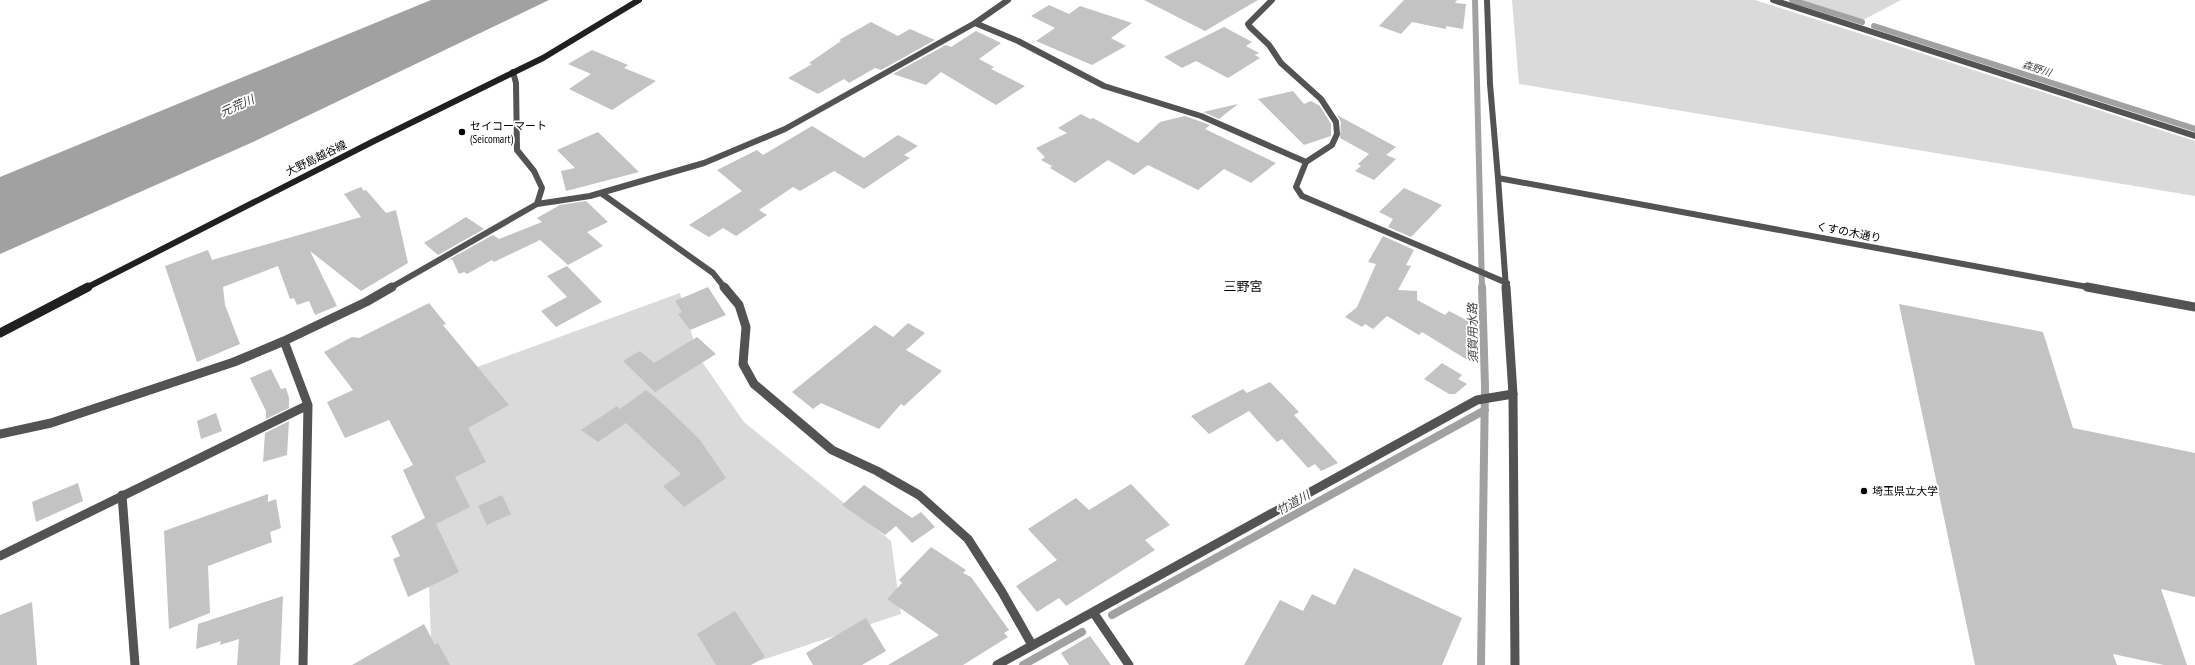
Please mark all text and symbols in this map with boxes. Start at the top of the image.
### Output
water label: 森野川 [2021,58,2054,80]
water label: 元荒川 [217,91,258,120]
place label: セイコーマート (Seicomart) [470,119,547,146]
marker: セイコーマート (Seicomart) [457,127,467,137]
street label: 大野島越谷線 [283,137,349,179]
street label: くすの木通り [1815,219,1883,245]
district label: 三野宮 [1223,278,1263,295]
water label: 須賀用水路 [1464,302,1481,363]
place label: 埼玉県立大学 [1872,484,1938,498]
water label: 竹道川 [1273,486,1314,518]
marker: 埼玉県立大学 [1859,486,1869,496]

